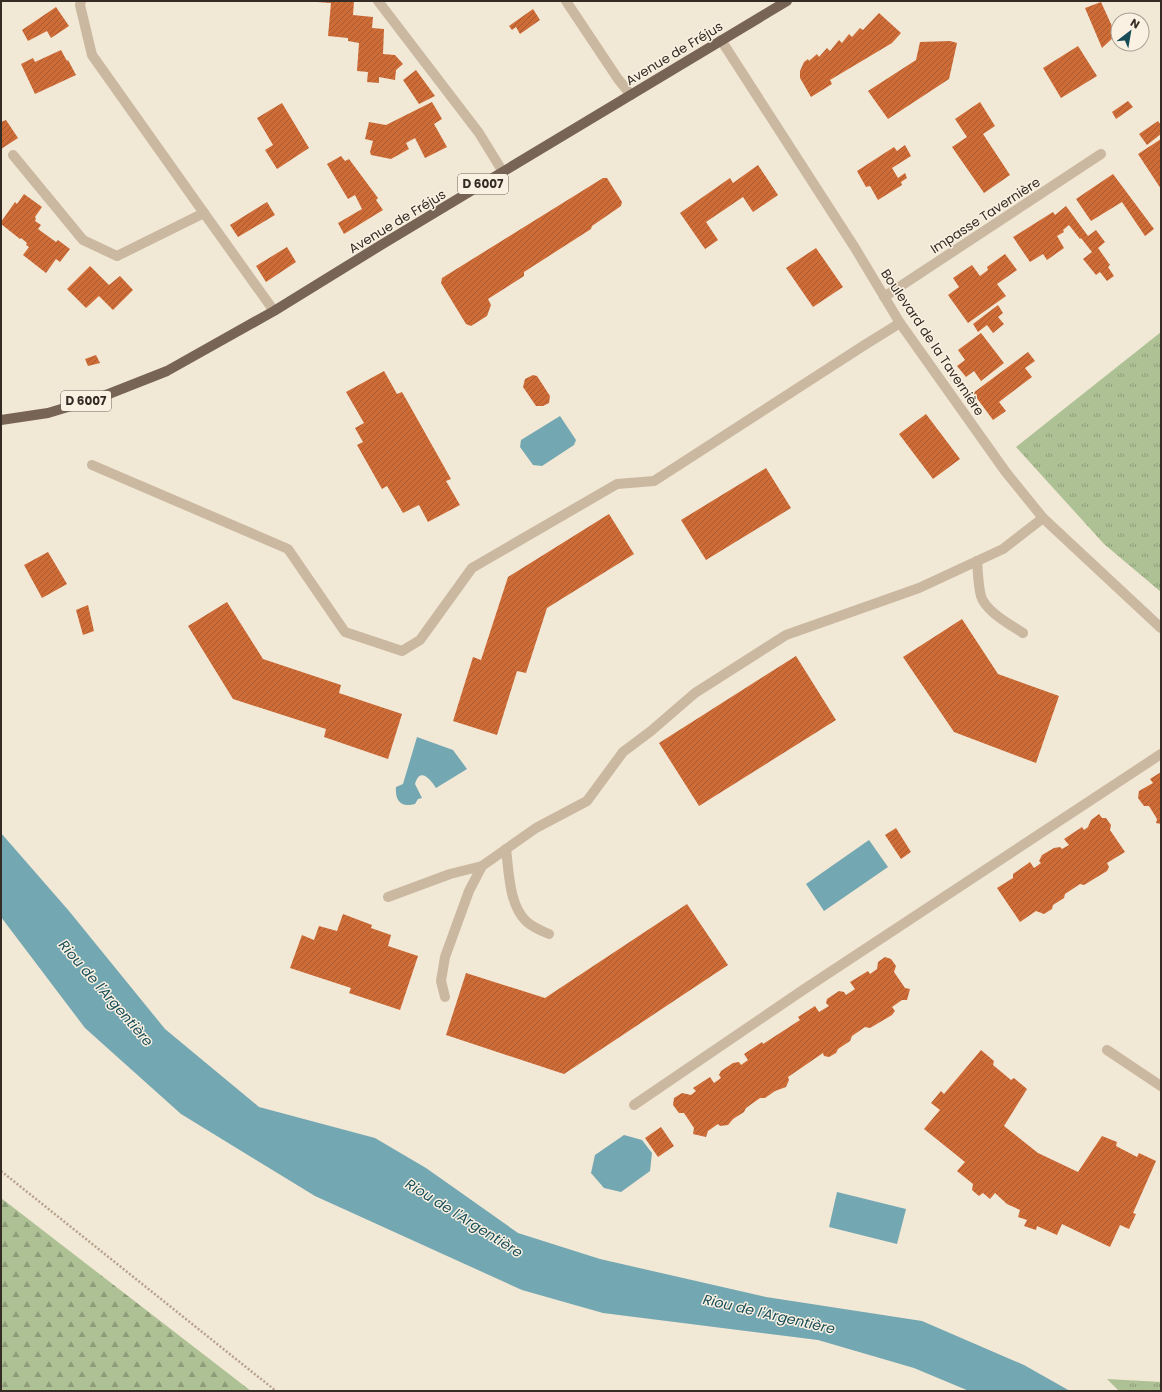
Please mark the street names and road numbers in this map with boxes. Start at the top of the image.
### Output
street label: Avenue de Fréjus [622,17,727,90]
street label: Impasse Tavernière [927,173,1044,258]
road number: D 6007 [458,174,508,194]
street label: Avenue de Fréjus [345,185,450,258]
street label: Boulevard de la Tavernière [876,265,989,419]
road number: D 6007 [61,391,111,411]

